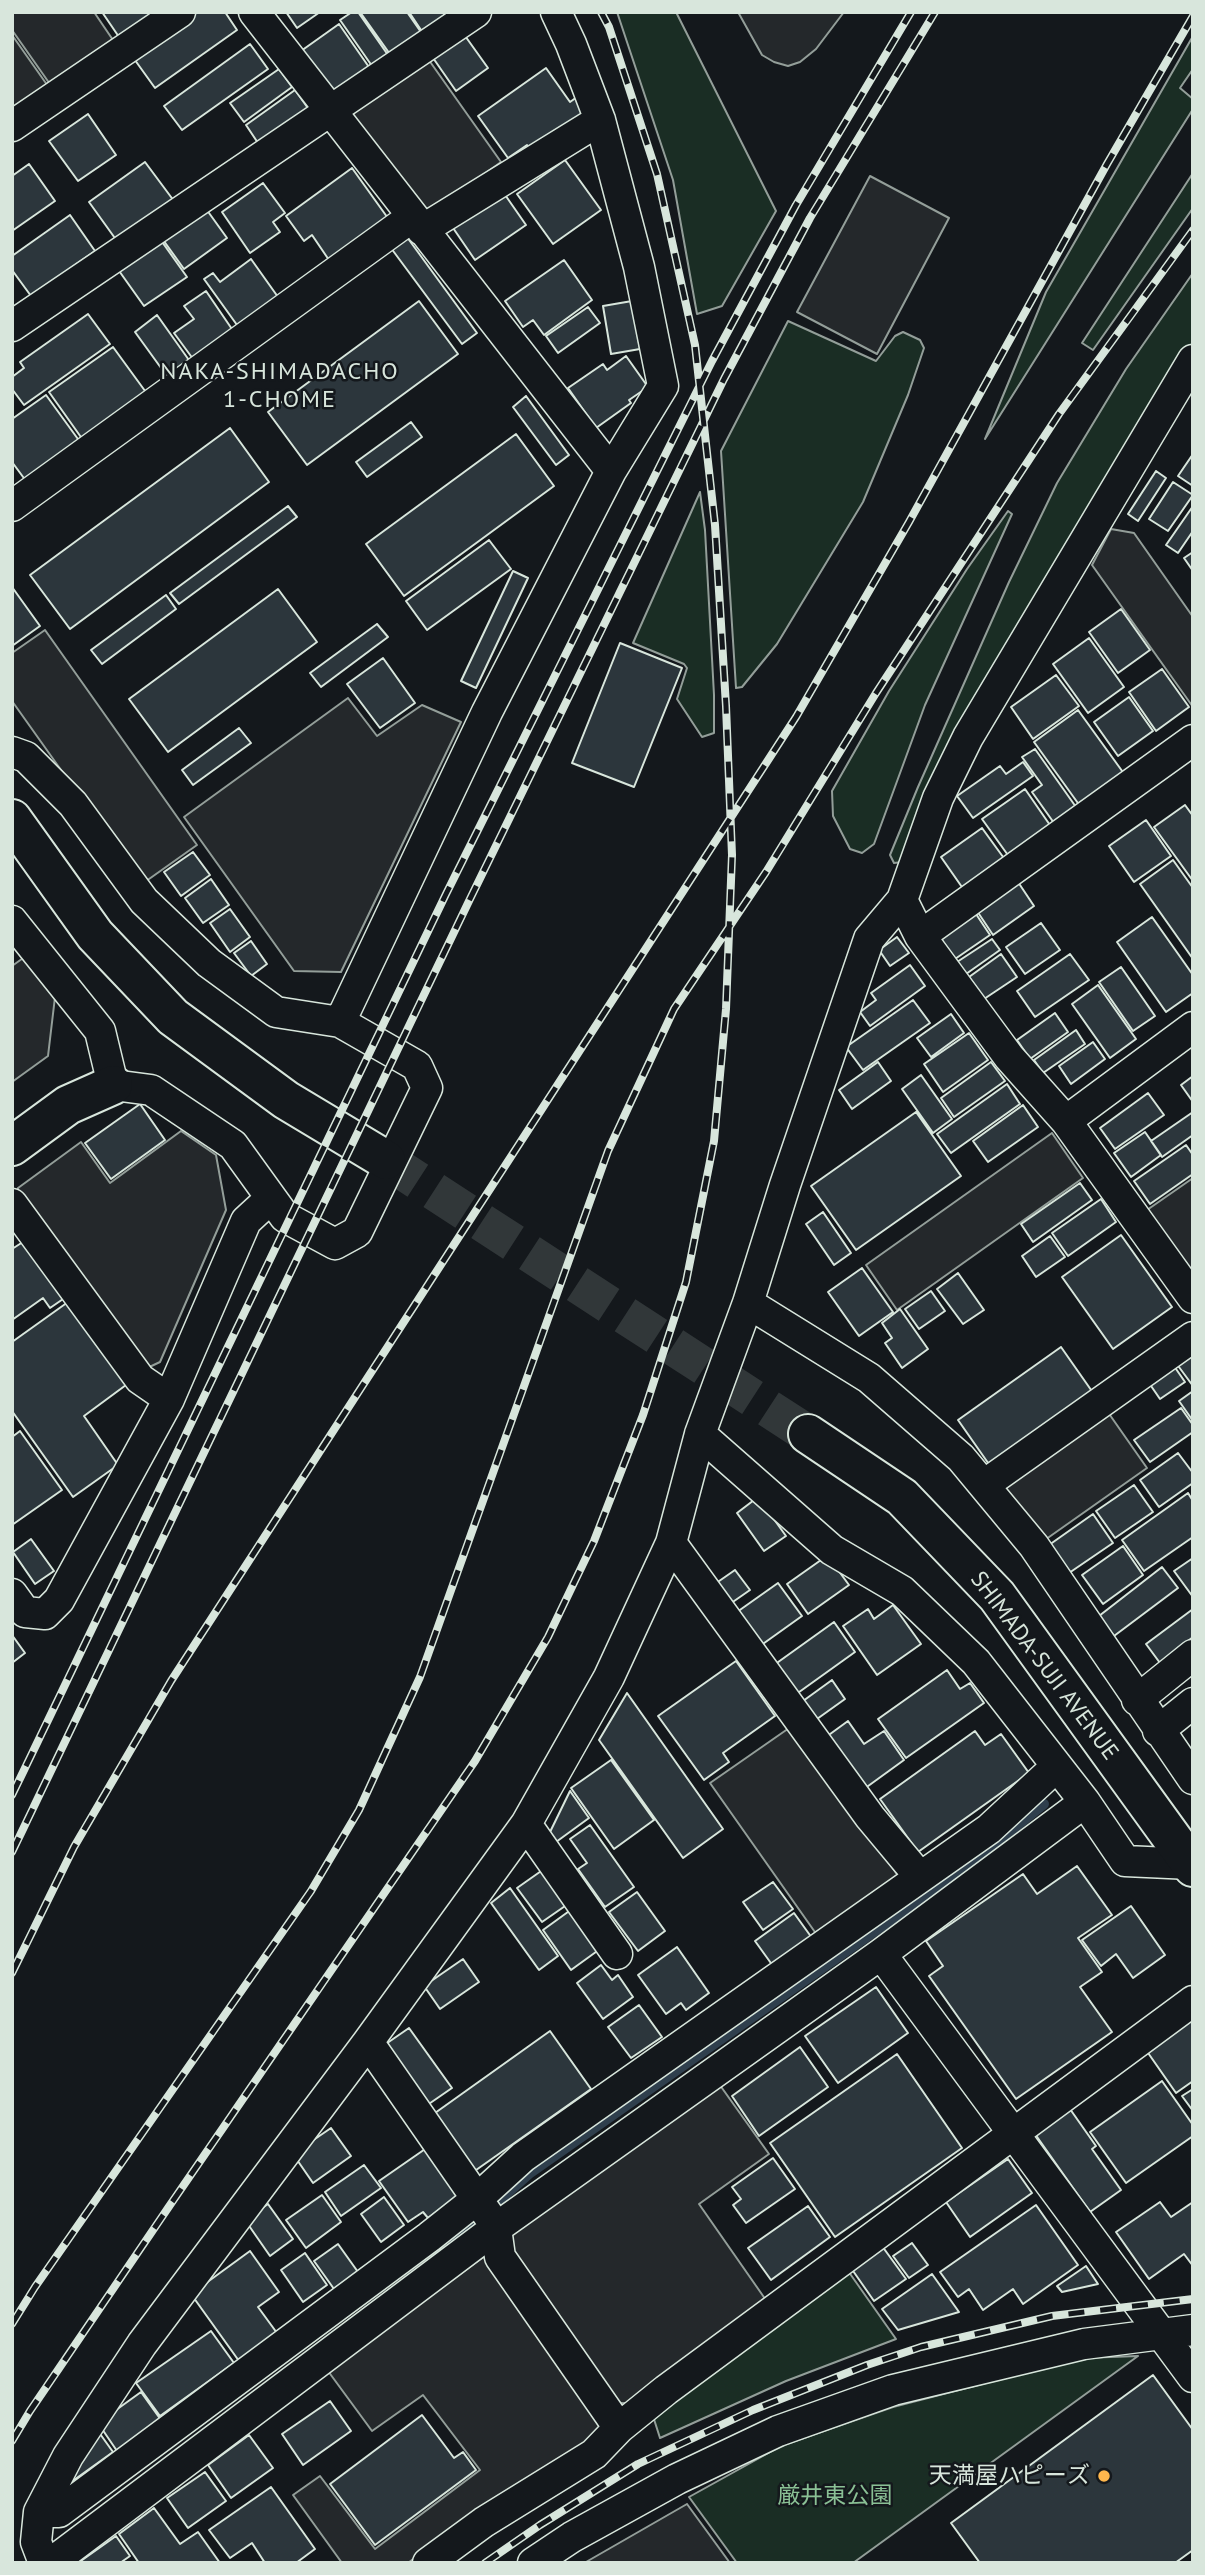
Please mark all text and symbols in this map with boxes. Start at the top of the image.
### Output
district label: NAKA-SHIMADACHO 1-CHOME [162,358,398,414]
street label: SHIMADA-SUJI AVENUE [964,1566,1124,1766]
place label: 天満屋ハピーズ [929,2462,1090,2490]
marker: 天満屋ハピーズ [1096,2468,1112,2484]
park label: 厳井東公園 [778,2482,892,2510]

